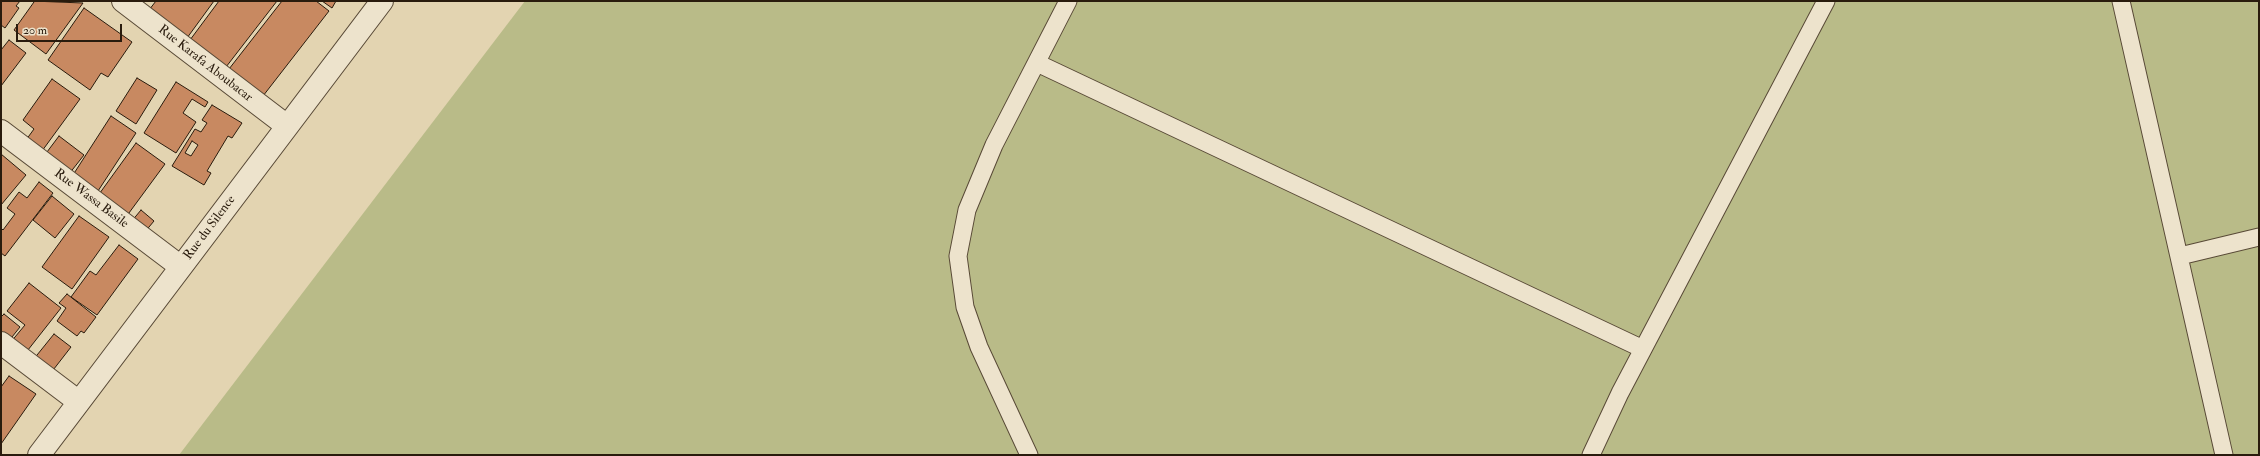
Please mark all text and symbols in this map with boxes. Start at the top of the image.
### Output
scale bar [18,16,124,42]
street label: Rue Karafa Aboubacar [155,22,255,106]
text: 20 m [23,23,47,38]
street label: Rue Wassa Basile [51,166,131,232]
street label: Rue du Silence [181,193,239,263]

